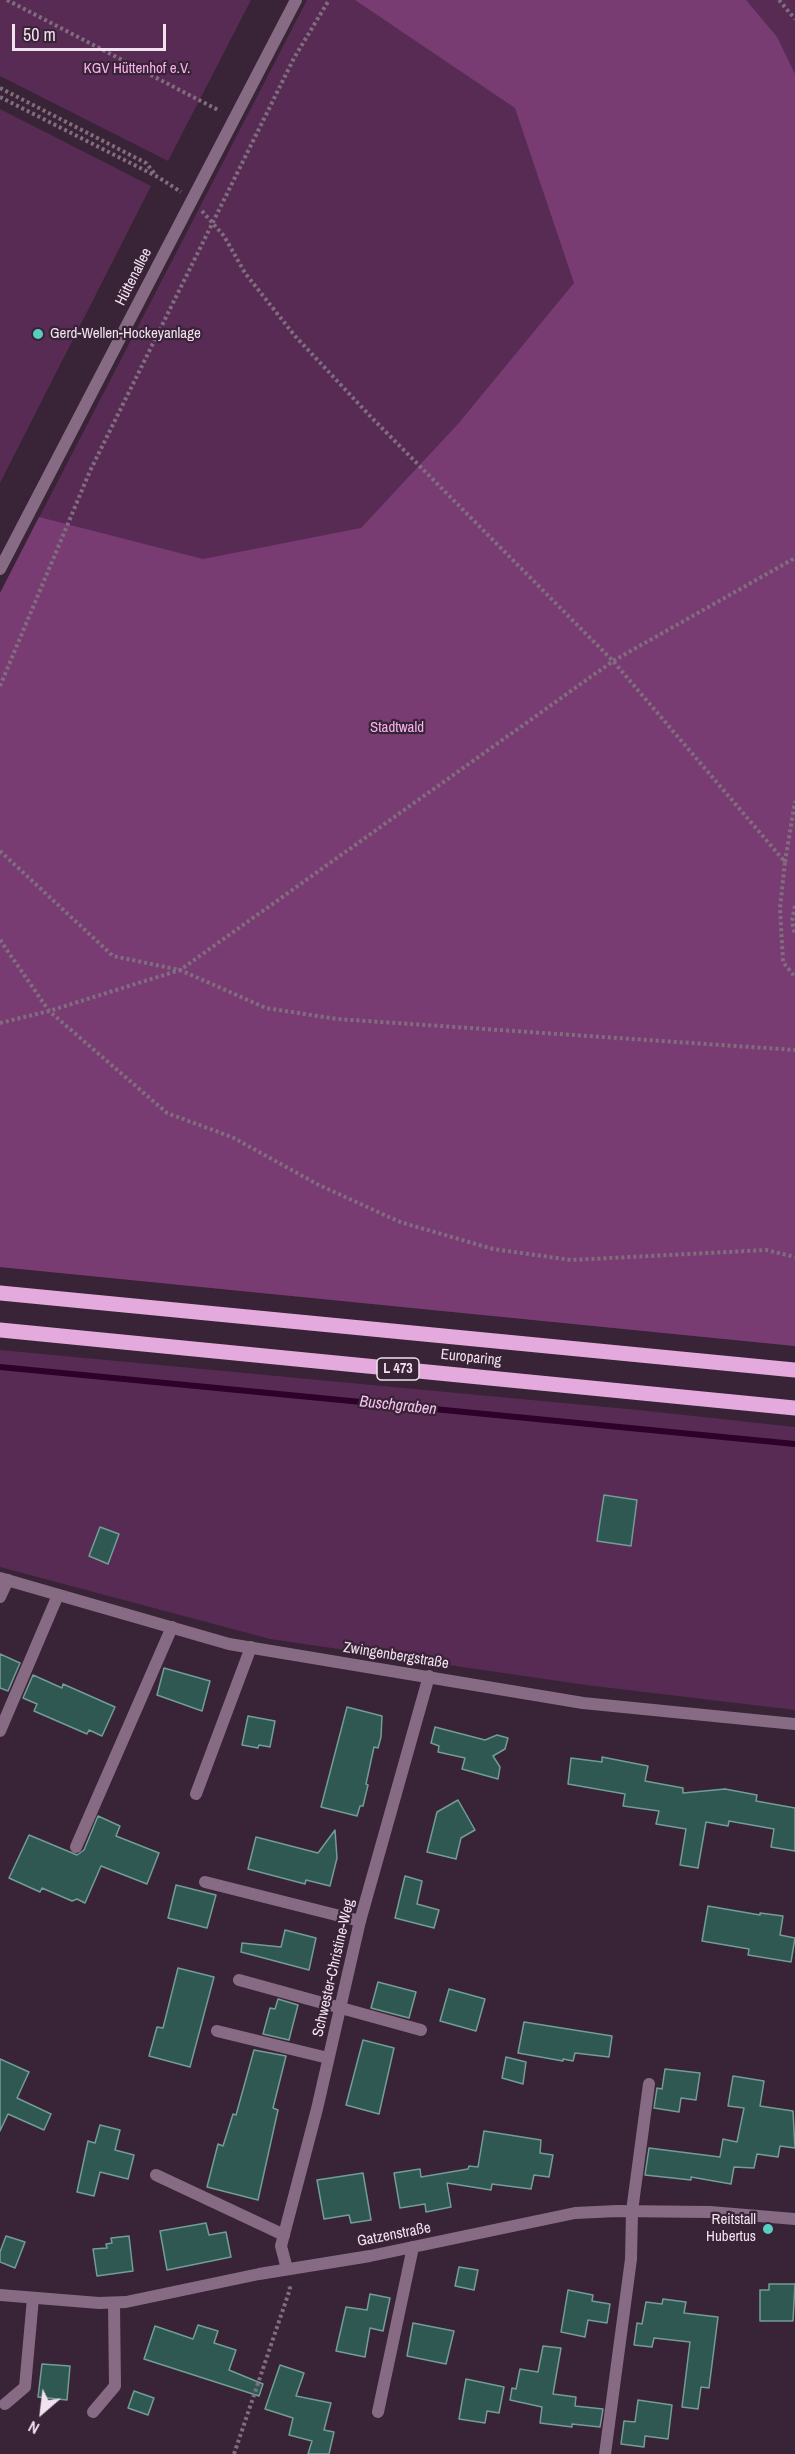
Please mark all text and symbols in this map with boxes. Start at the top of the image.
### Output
scale bar [15,12,170,50]
text: 50 m [23,22,56,47]
park label: KGV Hüttenhof e.V. [84,60,190,78]
street label: Hüttenallee [112,245,156,309]
place label: Gerd-Wellen-Hockeyanlage [50,325,201,343]
marker: Gerd-Wellen-Hockeyanlage [31,327,45,341]
park label: Stadtwald [370,719,424,737]
street label: Europaring [440,1346,502,1370]
road number: L 473 [377,1358,419,1380]
water label: Buschgraben [359,1392,437,1420]
street label: Zwingenbergstraße [342,1639,450,1673]
street label: Schwester-Christine-Weg [309,1897,359,2039]
place label: Reitstall Hubertus [706,2211,756,2246]
street label: Gatzenstraße [356,2219,432,2251]
marker: Reitstall Hubertus [761,2222,775,2236]
north arrow [12,2382,72,2442]
text: N [24,2416,43,2440]

